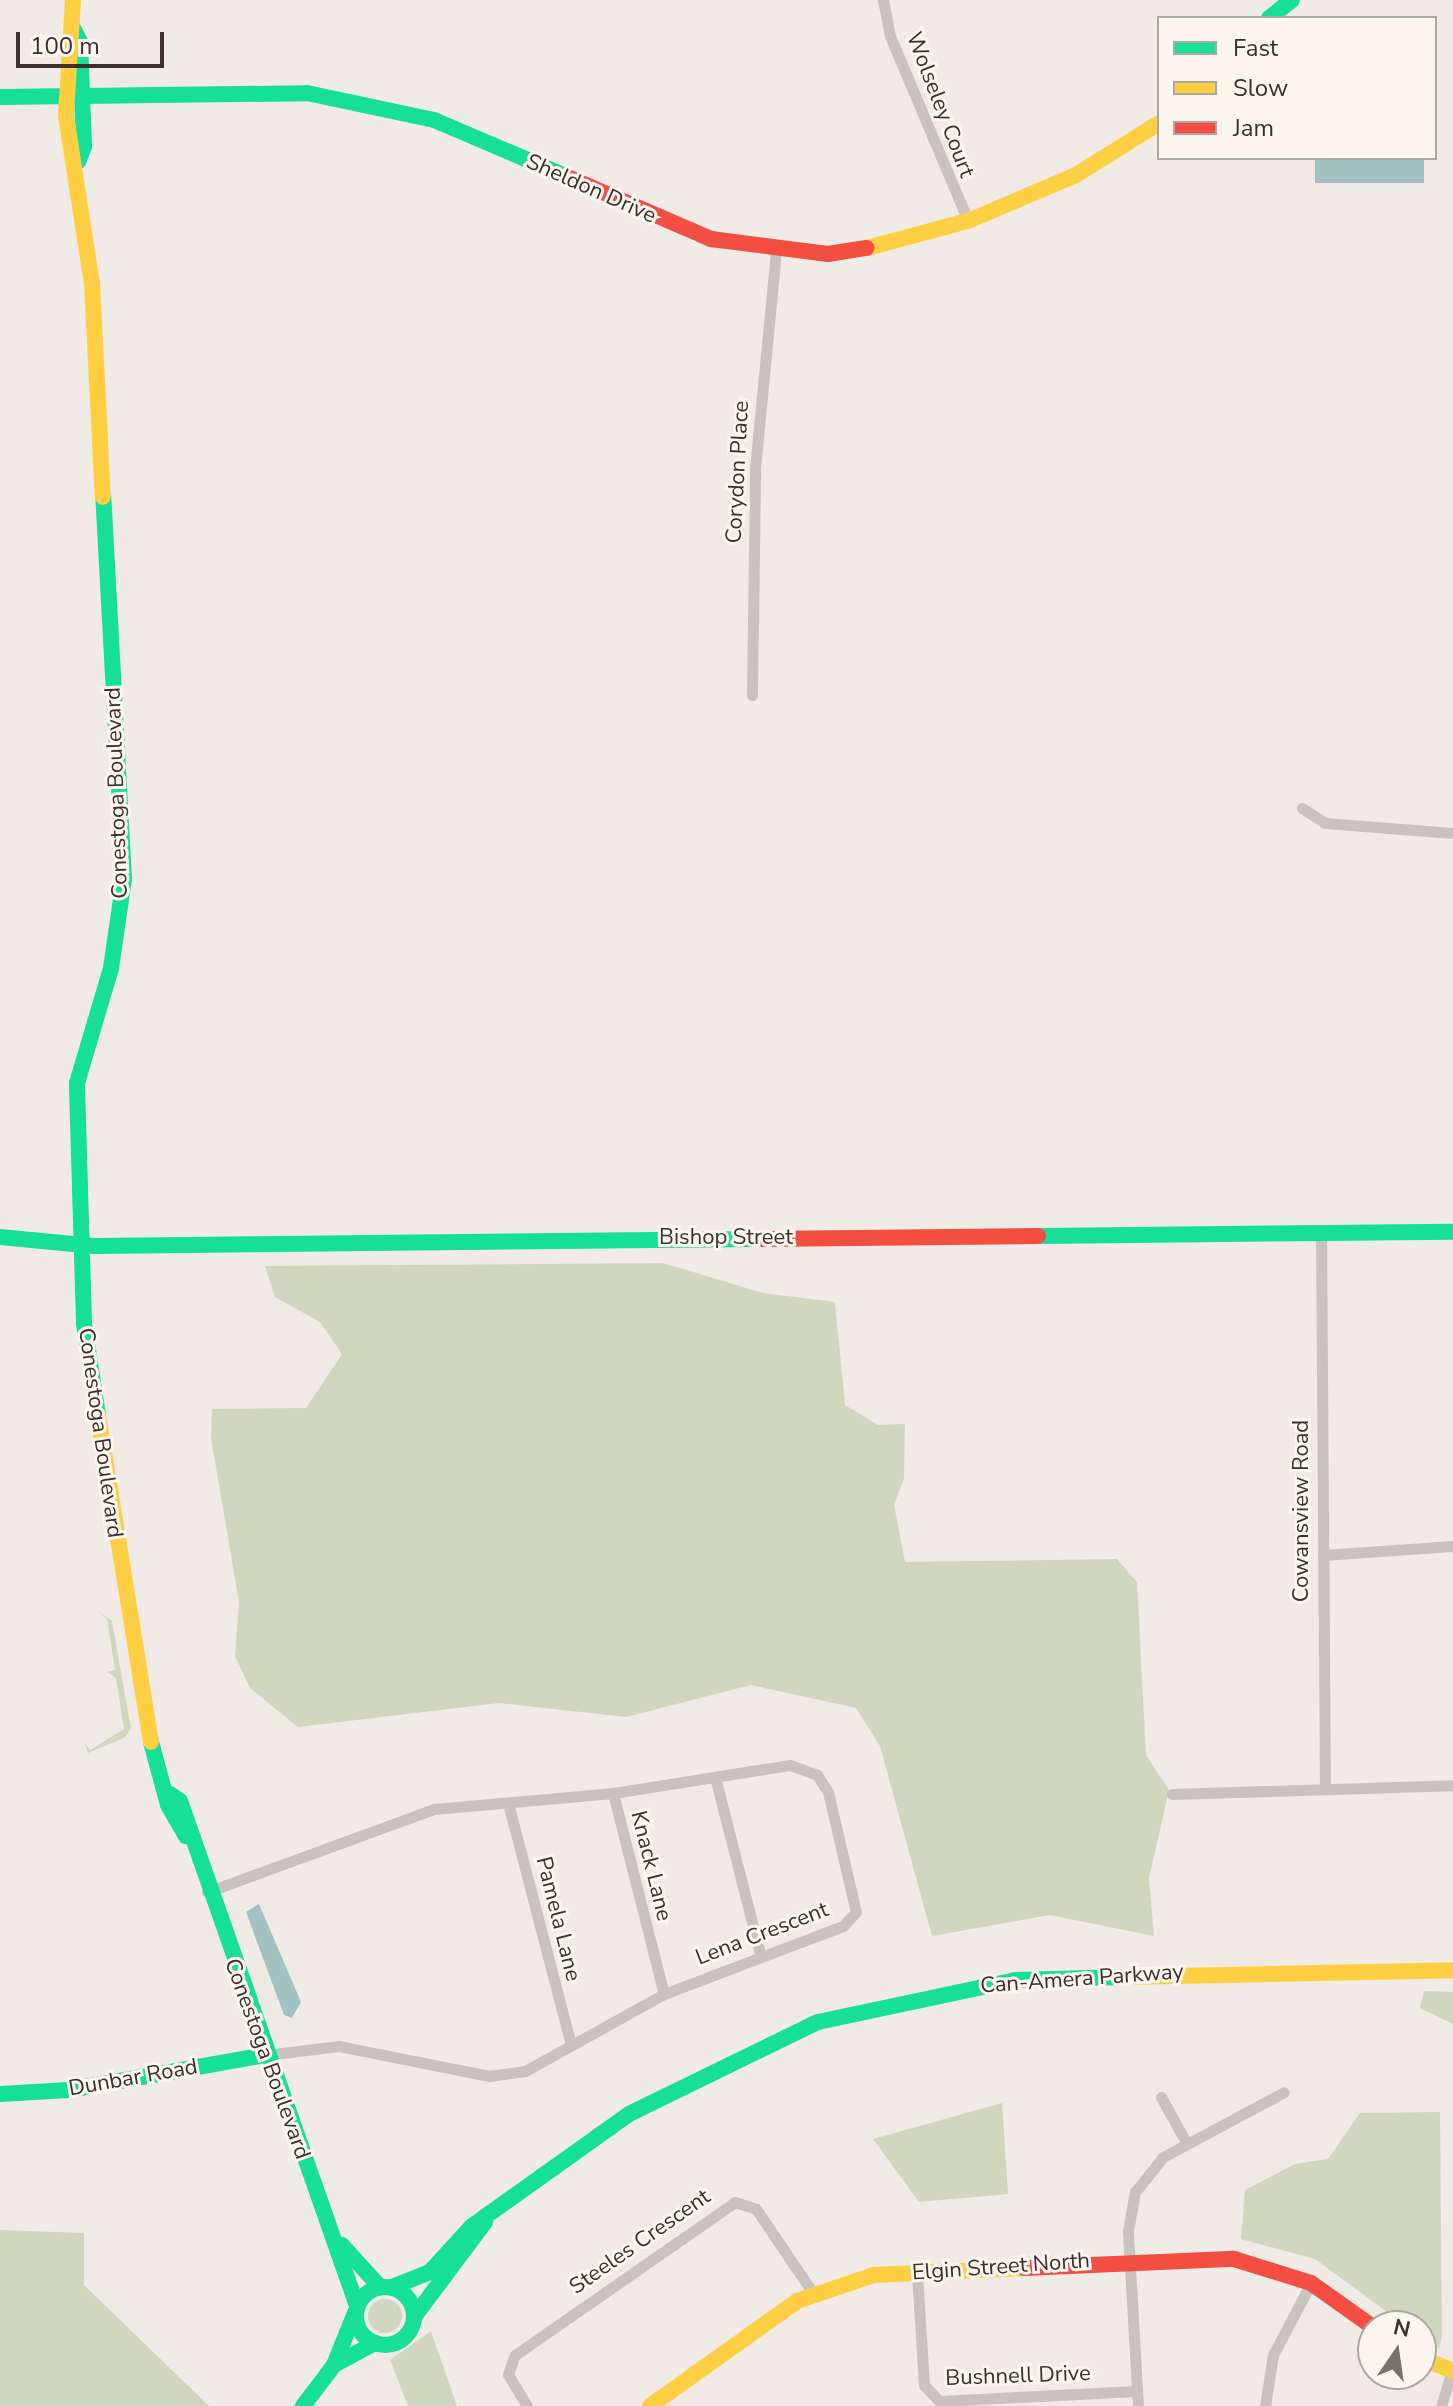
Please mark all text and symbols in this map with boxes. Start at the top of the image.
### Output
scale bar [20,16,168,66]
legend [1157,16,1437,160]
street label: Wolseley Court [900,29,980,181]
text: 100 m [30,30,100,62]
text: Fast [1233,32,1278,64]
text: Slow [1233,72,1288,104]
text: Jam [1233,112,1274,144]
street label: Sheldon Drive [522,149,660,229]
street label: Corydon Place [721,400,755,544]
street label: Conestoga Boulevard [100,687,134,899]
street label: Bishop Street [659,1225,793,1251]
street label: Conestoga Boulevard [72,1326,128,1540]
street label: Cowansview Road [1289,1420,1315,1602]
street label: Knack Lane [625,1808,677,1924]
street label: Pamela Lane [530,1854,586,1984]
street label: Lena Crescent [692,1897,832,1971]
street label: Conestoga Boulevard [218,1955,316,2163]
street label: Can-Amera Parkway [979,1959,1185,1999]
street label: Dunbar Road [67,2054,199,2102]
street label: Steeles Crescent [565,2184,715,2300]
street label: Elgin Street North [911,2248,1091,2286]
north arrow [1357,2310,1437,2390]
text: N [1391,2312,1413,2345]
street label: Bushnell Drive [945,2360,1091,2392]

